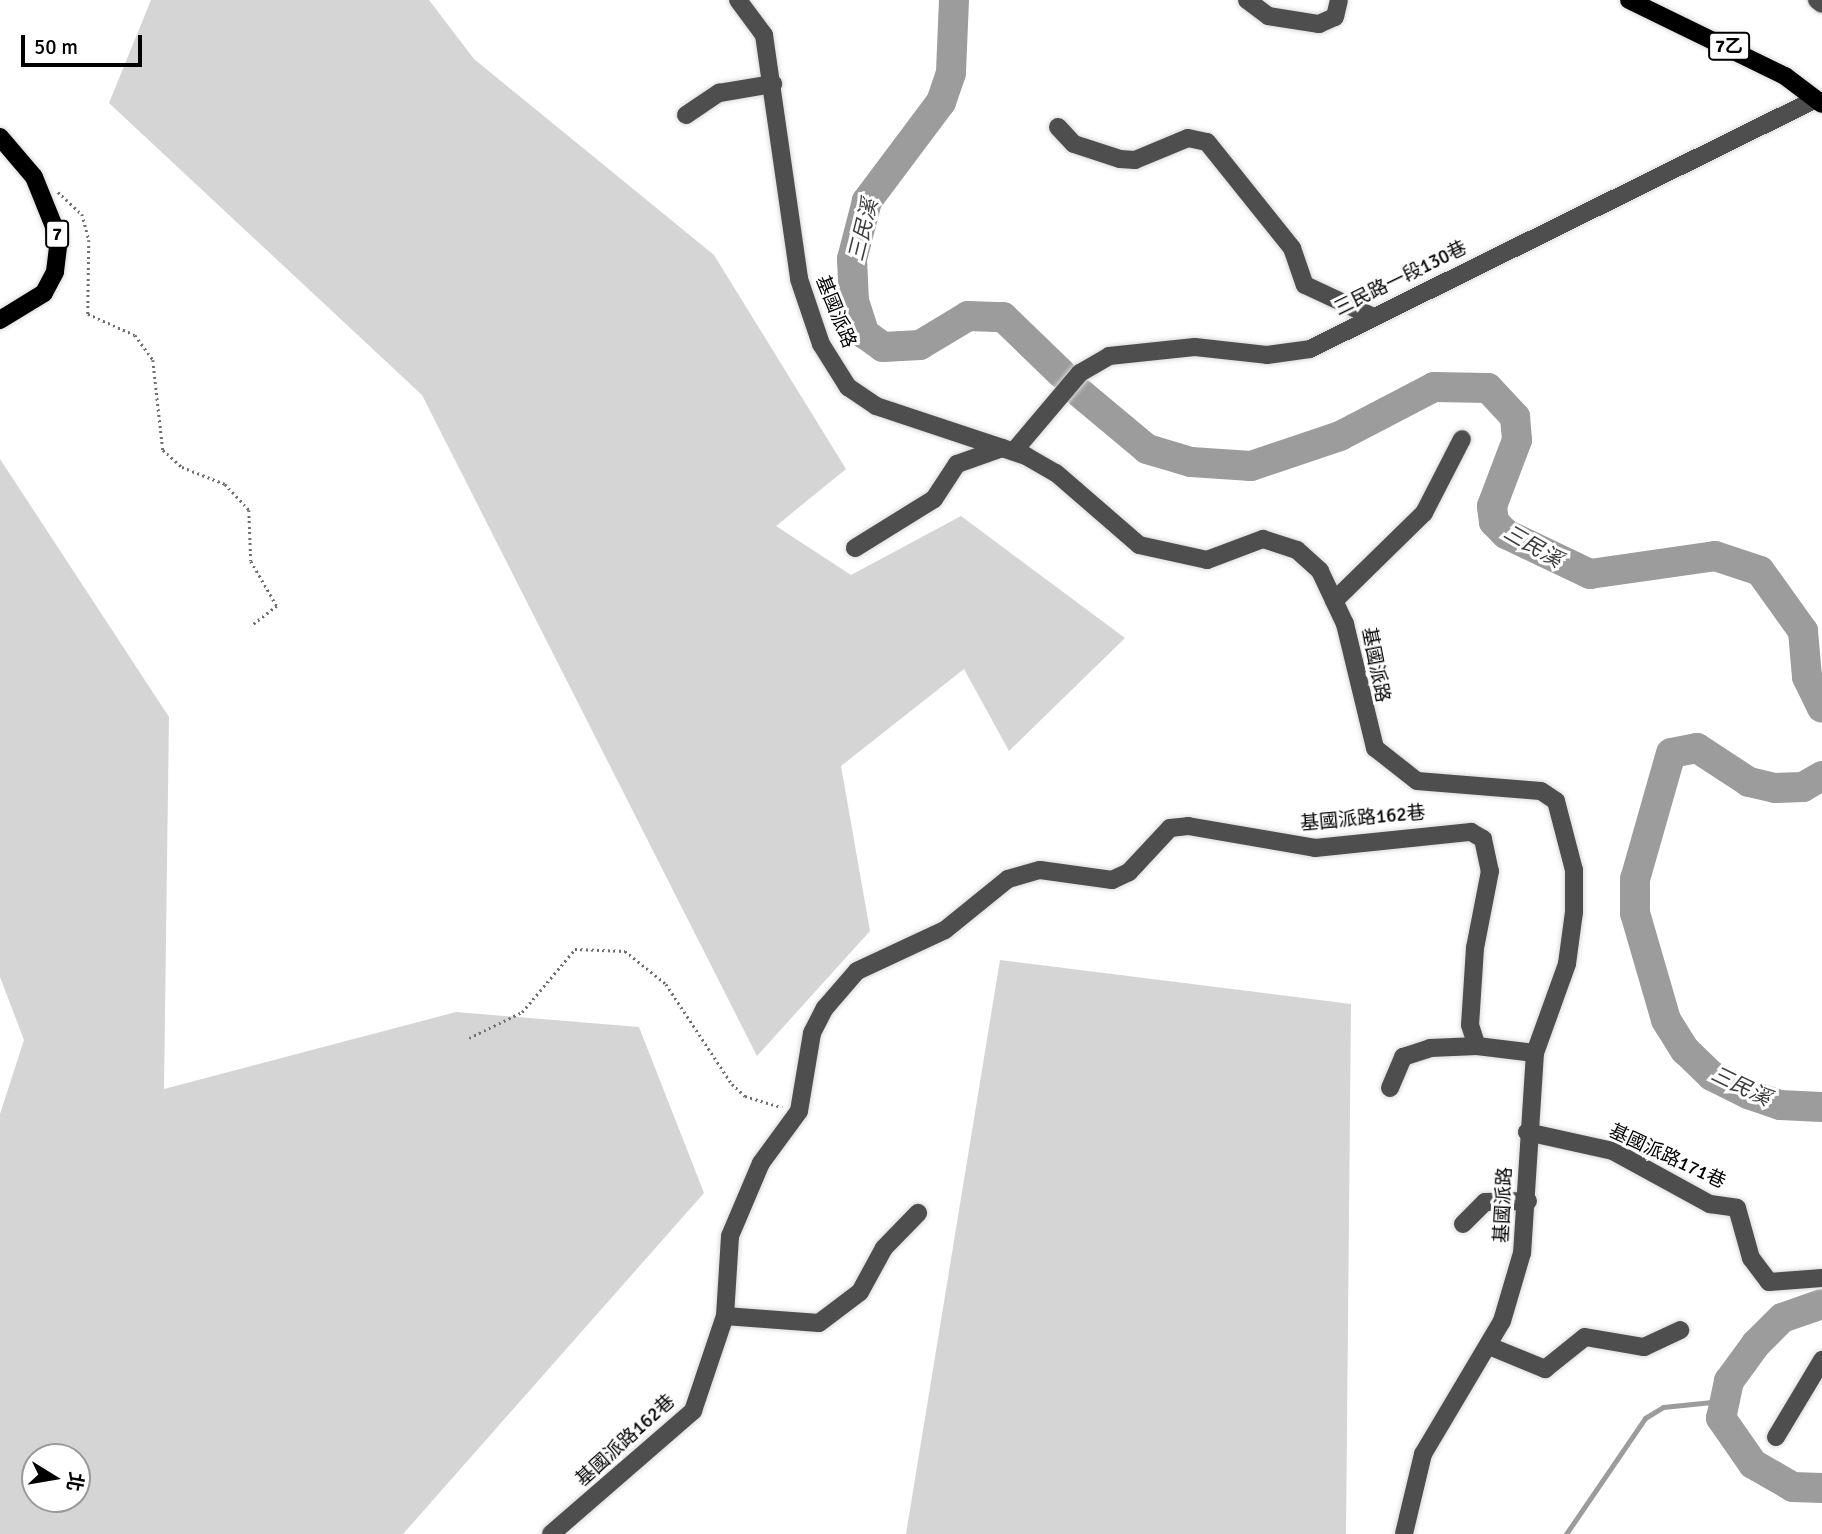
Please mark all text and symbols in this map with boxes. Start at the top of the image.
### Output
scale bar [24,21,145,65]
road number: 7乙 [1708,32,1750,60]
text: 50 m [34,34,78,60]
water label: 三民溪 [843,196,883,264]
road number: 7 [45,220,69,248]
street label: 三民路一段130巷 [1331,237,1471,321]
street label: 基國派路 [810,272,860,352]
water label: 三民溪 [1499,519,1567,573]
street label: 基國派路 [1357,626,1393,704]
street label: 基國派路162巷 [1299,802,1427,836]
water label: 三民溪 [1707,1061,1775,1111]
street label: 基國派路171巷 [1605,1120,1729,1194]
street label: 基國派路 [1491,1166,1517,1244]
street label: 基國派路162巷 [572,1390,680,1492]
north arrow [21,1443,91,1513]
text: 北 [61,1470,88,1493]

